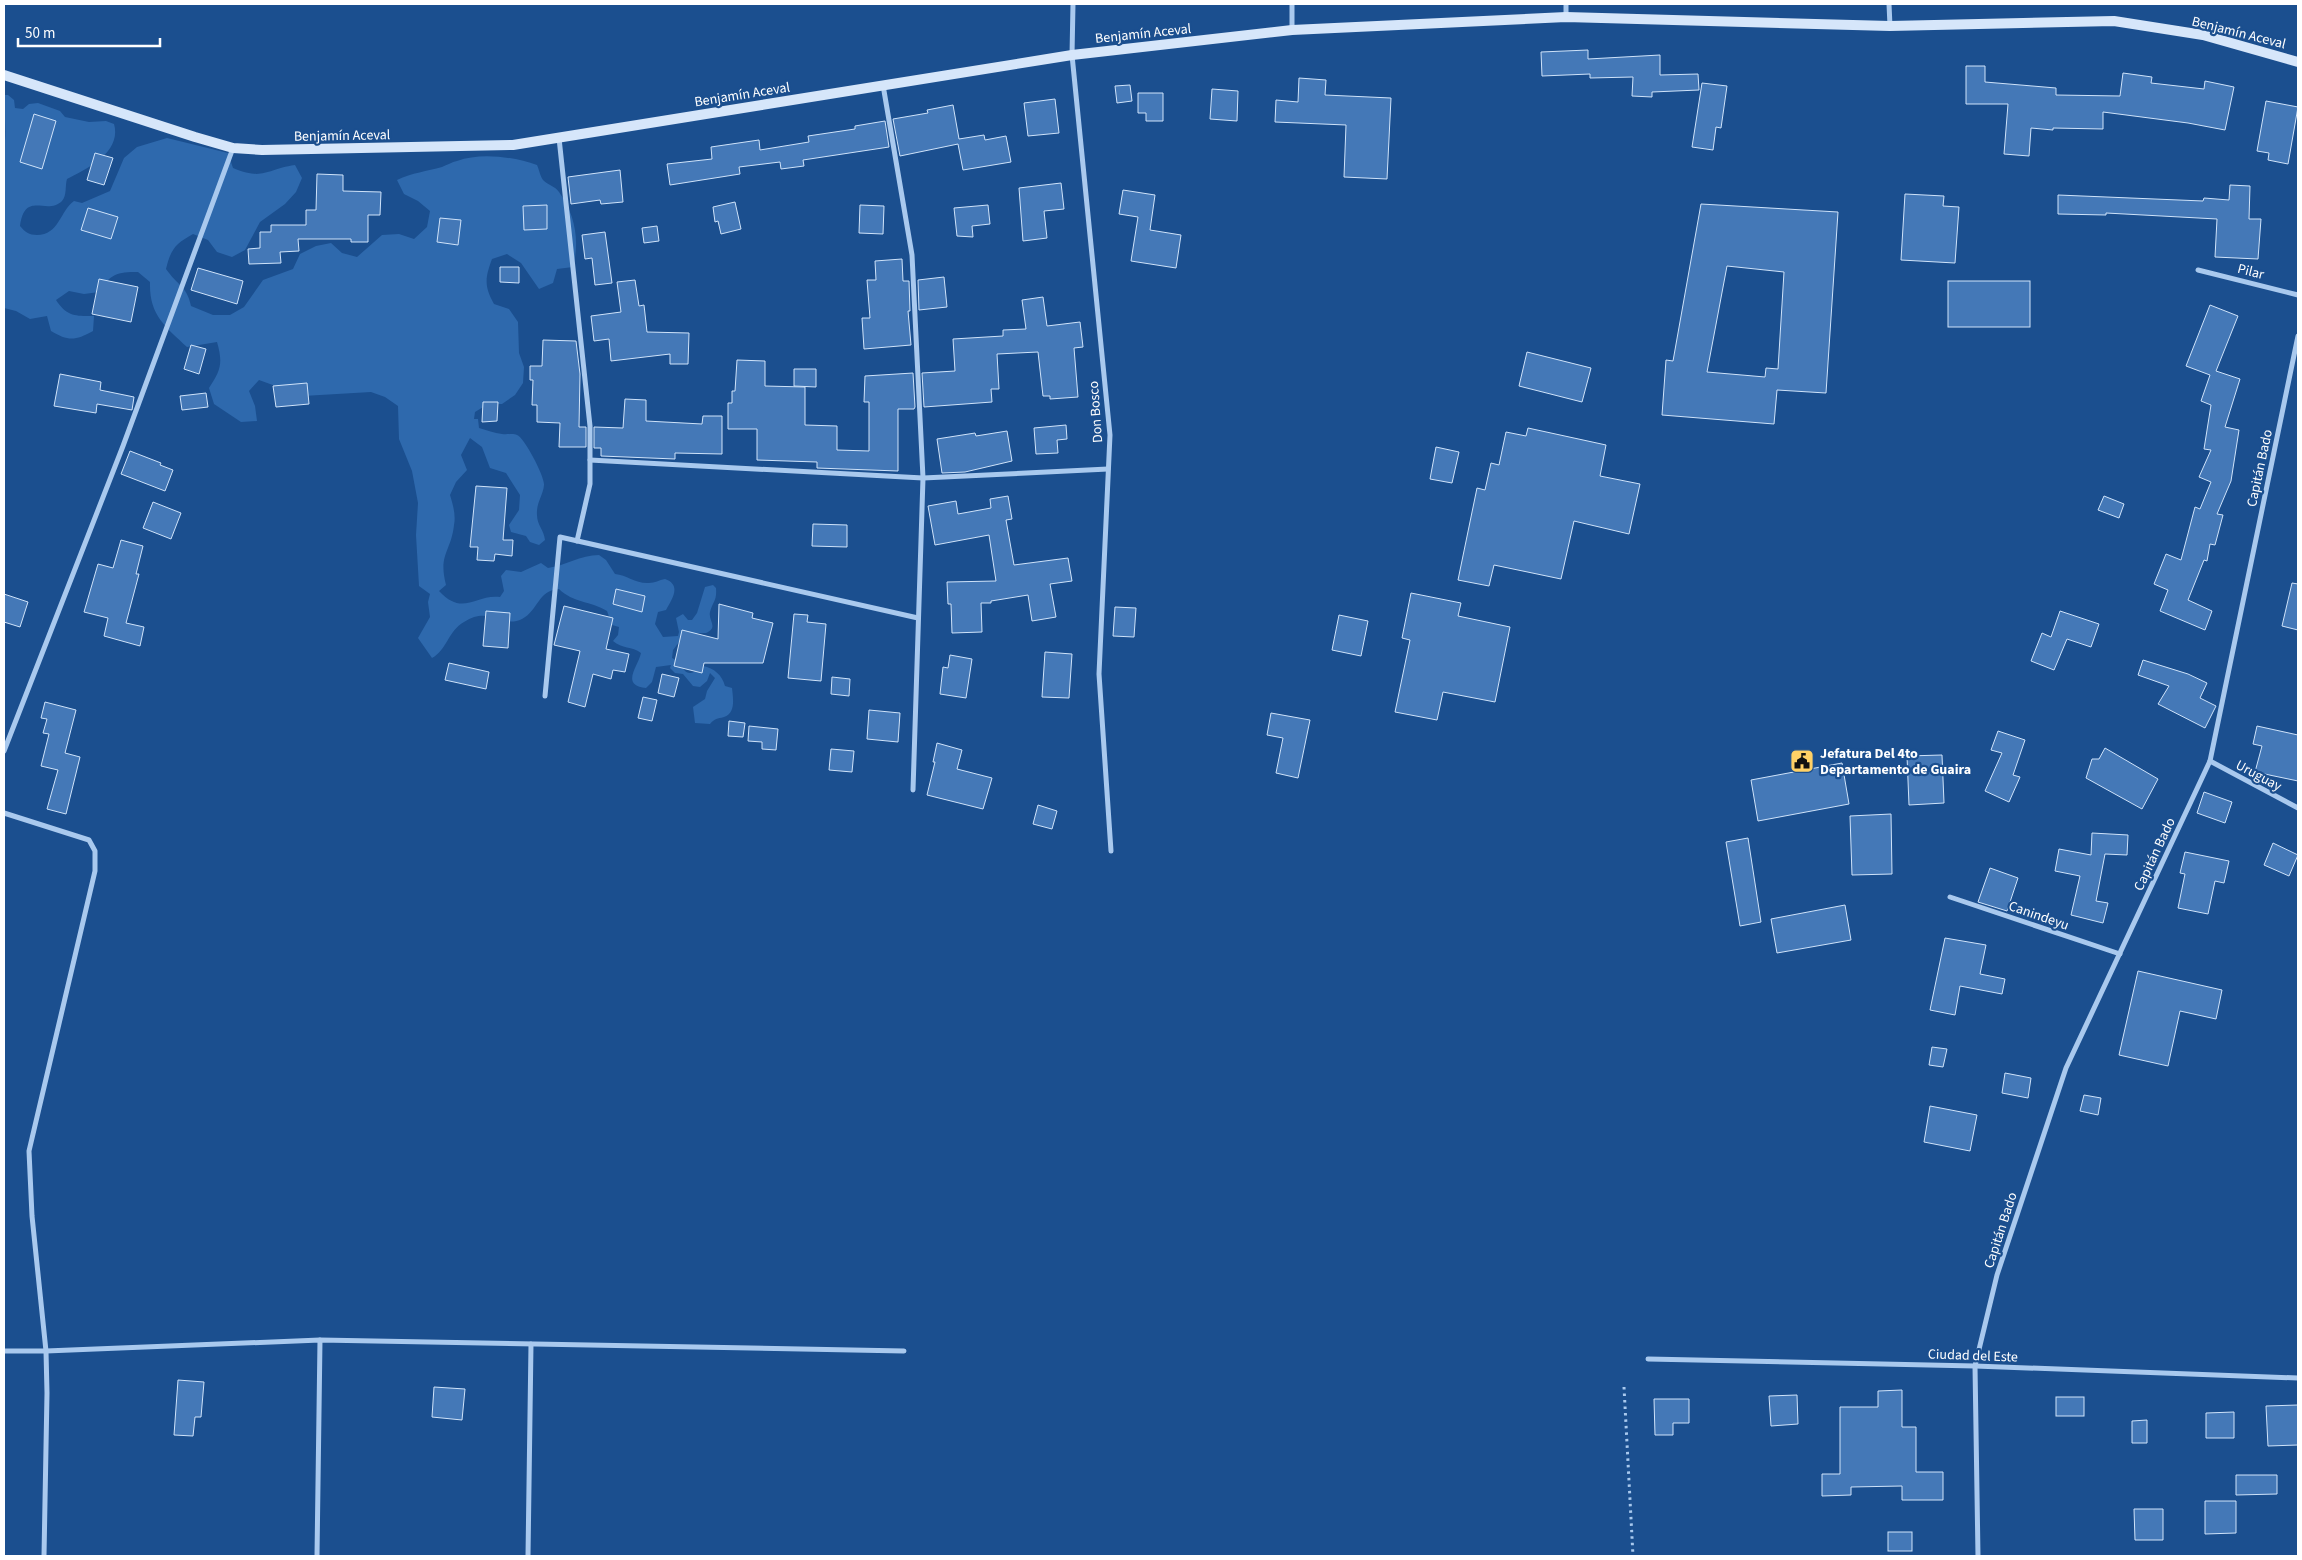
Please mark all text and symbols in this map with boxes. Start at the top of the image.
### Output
street label: Benjamín Aceval [2190,12,2288,54]
scale bar [18,15,160,47]
street label: Benjamín Aceval [1094,19,1193,49]
text: 50 m [25,23,55,44]
street label: Benjamín Aceval [693,78,792,112]
street label: Benjamín Aceval [294,125,391,147]
street label: Pilar [2235,259,2266,285]
street label: Don Bosco [1084,380,1108,444]
street label: Capitán Bado [2242,428,2278,509]
place label: Jefatura Del 4to Departamento de Guaira [1820,744,1971,780]
public building icon: Jefatura Del 4to Departamento de Guaira [1789,748,1815,774]
street label: Uruguay [2232,755,2286,797]
street label: Capitán Bado [2129,814,2181,894]
street label: Canindeyu [2006,896,2072,936]
street label: Capitán Bado [1979,1190,2023,1271]
street label: Ciudad del Este [1928,1344,2018,1368]

